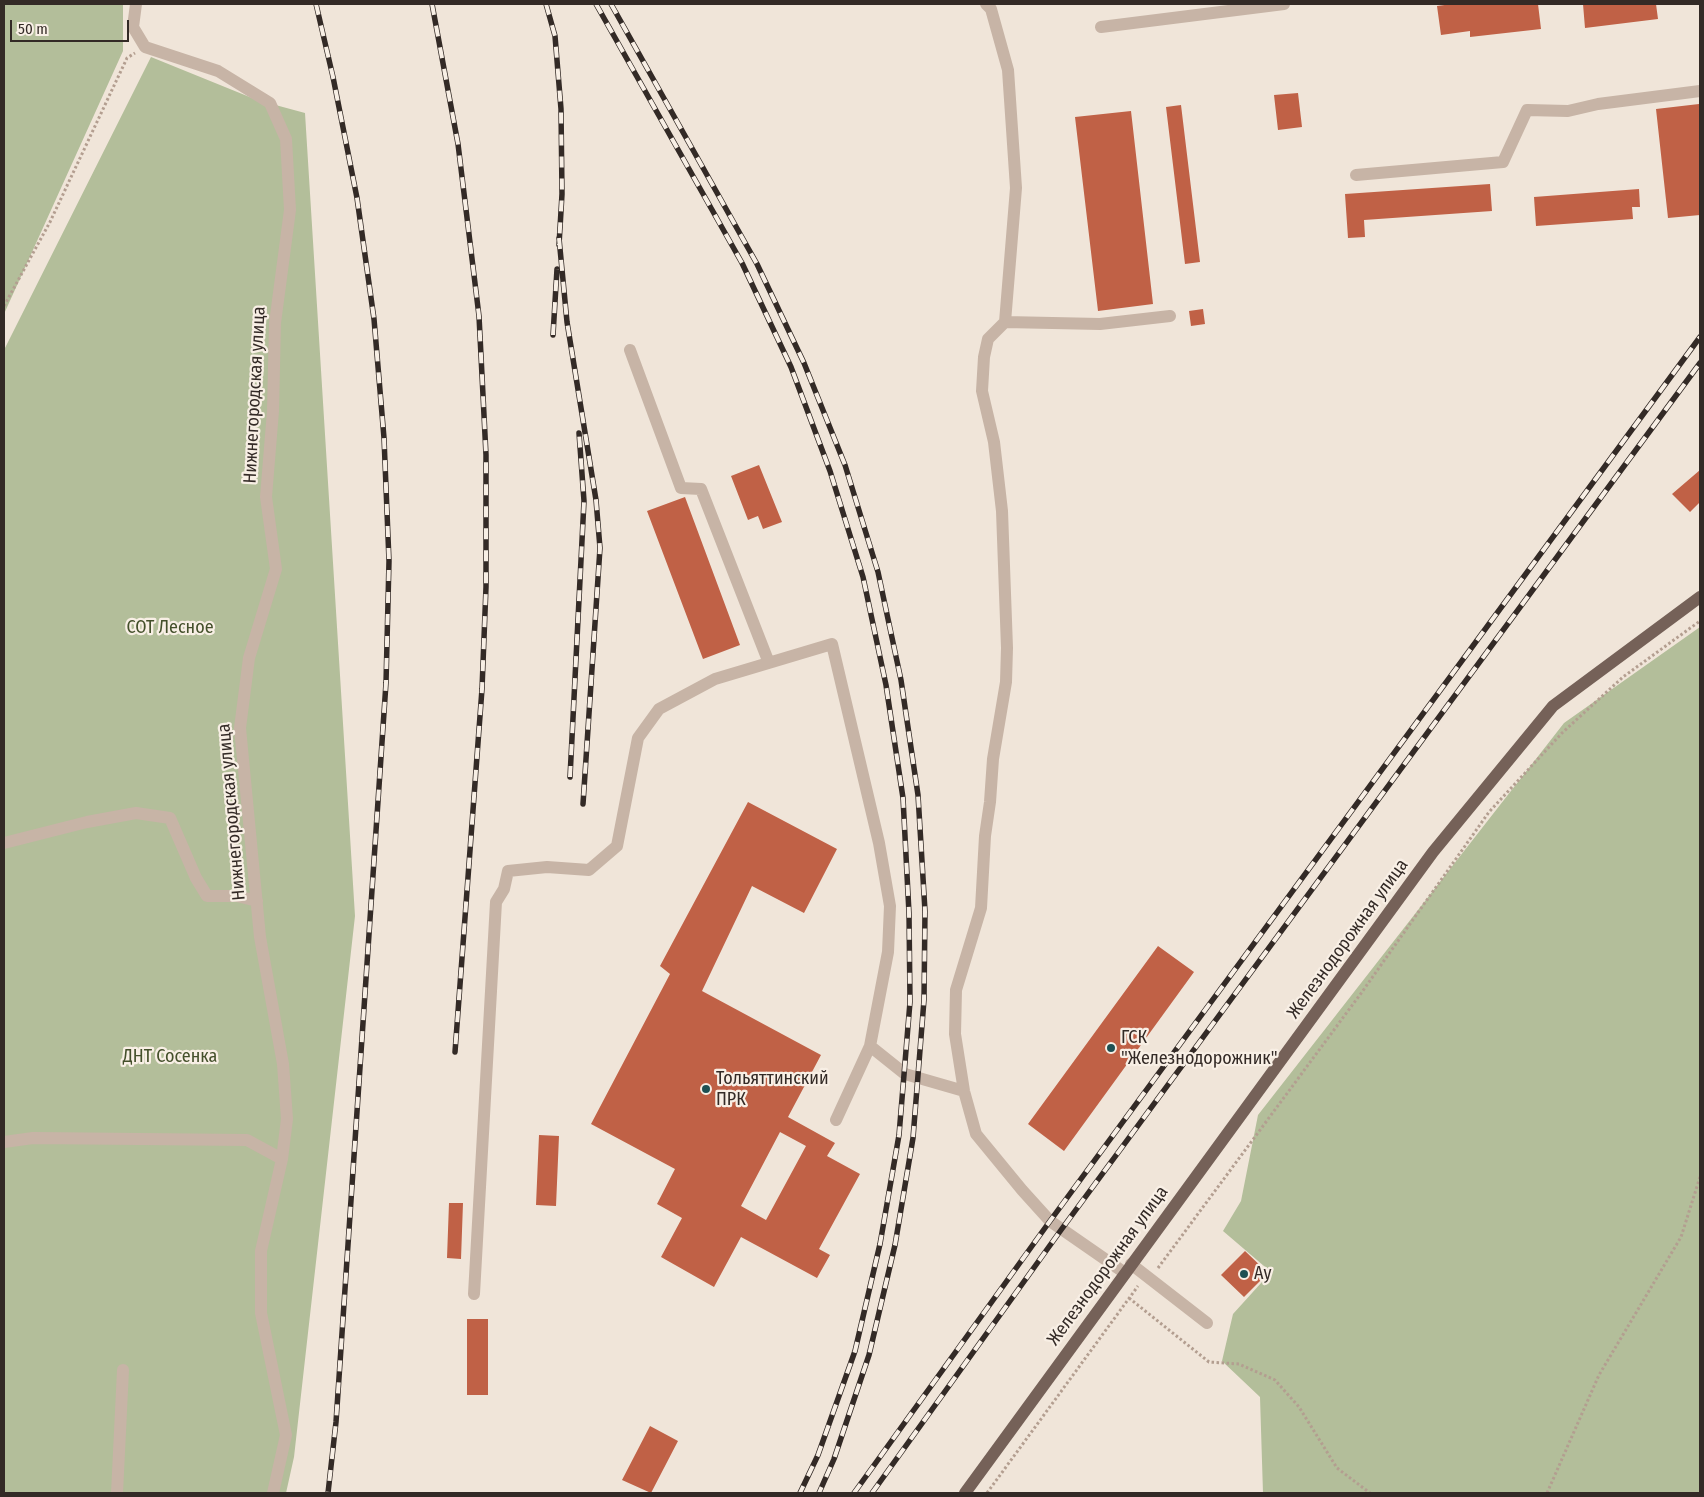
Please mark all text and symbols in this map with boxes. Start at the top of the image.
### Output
scale bar [12,10,131,42]
text: 50 m [18,20,48,38]
street label: Нижнегородская улица [240,306,270,484]
park label: СОТ Лесное [126,617,214,639]
street label: Нижнегородская улица [214,723,250,901]
street label: Железнодорожная улица [1283,855,1413,1023]
place label: ГСК "Железнодорожник" [1121,1027,1278,1070]
marker: ГСК "Железнодорожник" [1105,1042,1117,1054]
park label: ДНТ Сосенка [123,1046,217,1068]
place label: Тольяттинский ПРК [716,1068,829,1110]
marker: Тольяттинский ПРК [700,1083,712,1095]
street label: Железнодорожная улица [1043,1182,1173,1350]
place label: Ау [1254,1263,1271,1285]
marker: Ау [1238,1268,1250,1280]

